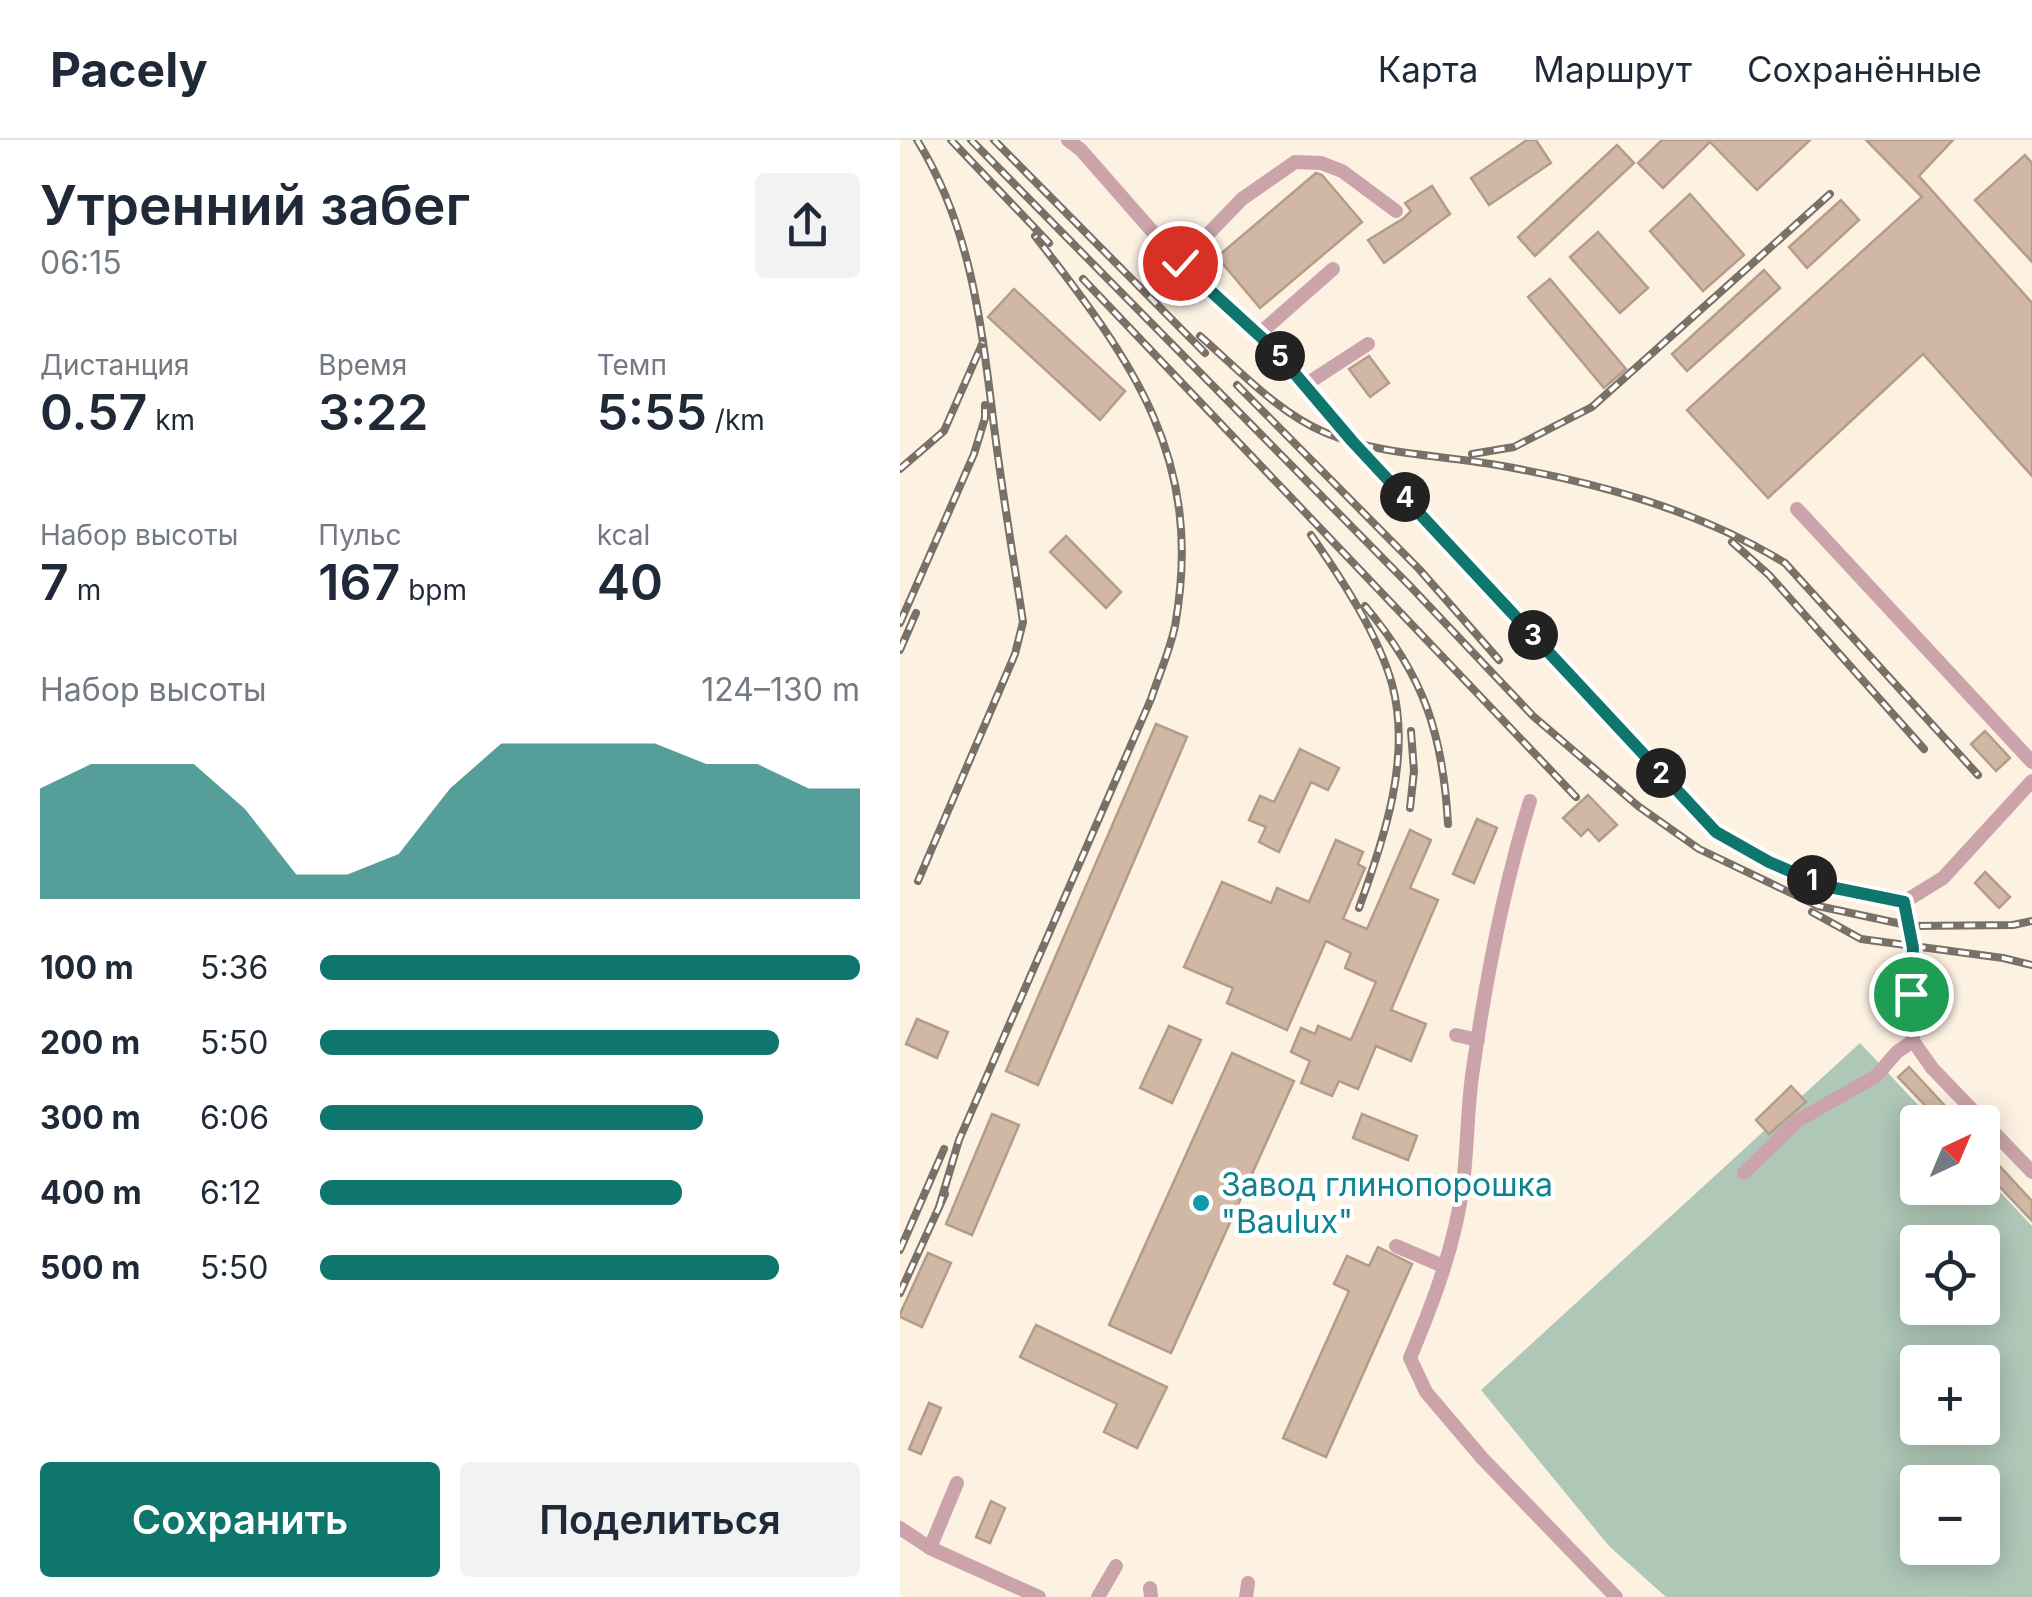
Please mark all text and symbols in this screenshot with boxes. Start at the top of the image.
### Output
text: Pacely [50,40,208,99]
text: Карта [1378,48,1478,90]
text: Маршрут [1533,48,1692,90]
text: Сохранённые [1747,48,1982,90]
text: Утренний забег [40,172,470,238]
button: share [755,173,860,278]
pin [1138,221,1223,306]
icon: check [1153,236,1208,291]
text: 06:15 [40,243,122,282]
pin: 5 [1255,331,1305,381]
text: 5 [1271,339,1289,373]
text: Дистанция [40,348,190,382]
text: Время [318,348,407,382]
text: Темп [597,348,667,382]
text: 0.57 [40,382,147,442]
text: 3:22 [318,382,428,442]
text: 5:55 [597,382,707,442]
text: km [147,403,195,437]
text: /km [707,403,765,437]
pin: 4 [1380,472,1430,522]
text: 4 [1396,480,1414,514]
text: Набор высоты [40,518,238,552]
text: Пульс [318,518,401,552]
text: kcal [597,518,650,552]
text: 7 [40,552,69,612]
text: 167 [318,552,400,612]
text: 40 [597,552,663,612]
text: m [69,573,101,607]
text: bpm [400,573,467,607]
pin: 3 [1508,610,1558,660]
text: 3 [1524,618,1542,652]
text: Набор высоты [40,670,267,709]
text: 124–130 m [701,670,860,709]
pin: 2 [1636,748,1686,798]
text: 2 [1652,756,1670,790]
pin: 1 [1787,855,1837,905]
text: 1 [1806,863,1818,897]
text: 100 m [40,948,134,987]
text: 5:36 [200,948,268,987]
pin [1869,952,1954,1037]
icon: arrive [1884,967,1939,1022]
text: 200 m [40,1023,140,1062]
text: 5:50 [200,1023,268,1062]
text: 300 m [40,1098,141,1137]
text: 6:06 [200,1098,269,1137]
north arrow [1900,1105,2000,1205]
map controls [1900,1105,2000,1565]
place label: Завод глинопорошка "Baulux" [1221,1165,1553,1241]
text: 400 m [40,1173,142,1212]
text: 6:12 [200,1173,262,1212]
marker: Завод глинопорошка "Baulux" [1190,1192,1212,1214]
button: locate [1900,1225,2000,1325]
text: 500 m [40,1248,140,1287]
text: 5:50 [200,1248,268,1287]
button: + [1900,1345,2000,1445]
button: Сохранить [40,1462,440,1577]
button: Поделиться [460,1462,860,1577]
button: − [1900,1465,2000,1565]

